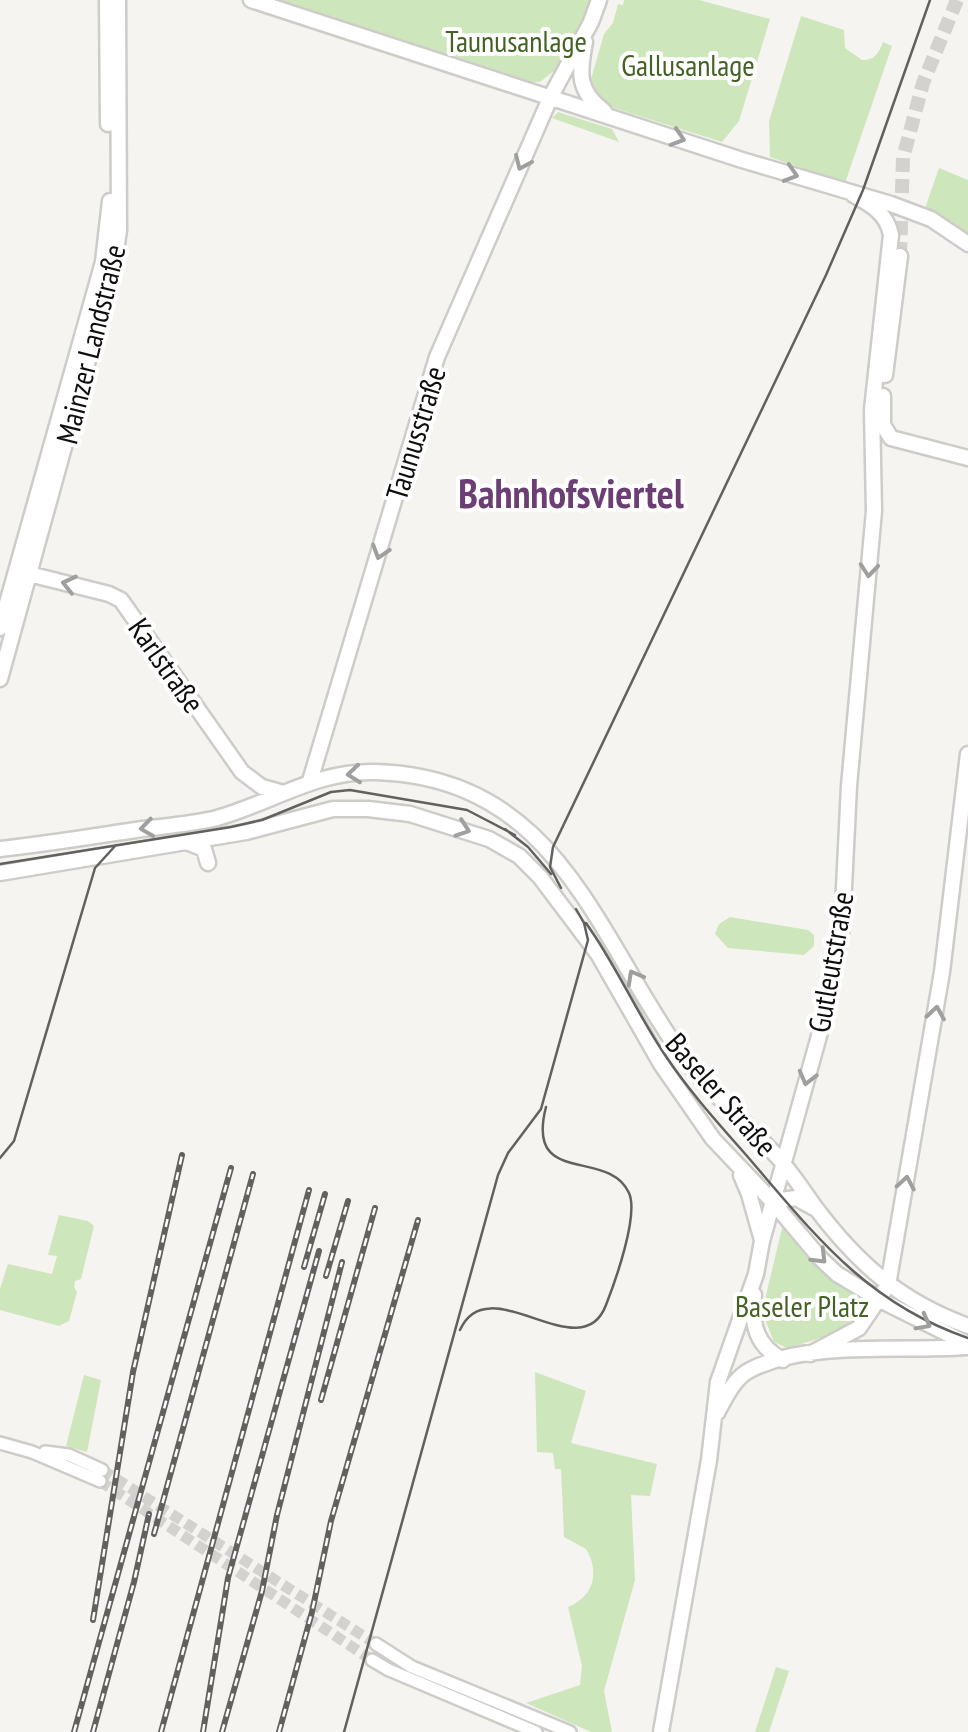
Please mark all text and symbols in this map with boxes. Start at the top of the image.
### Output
park label: Taunusanlage [445,21,587,60]
park label: Gallusanlage [621,45,755,84]
one-way arrow [669,127,686,147]
one-way arrow [515,153,535,171]
one-way arrow [782,162,799,183]
street label: Mainzer Landstraße [46,240,134,448]
street label: Taunusstraße [376,361,454,505]
district label: Bahnhofsviertel [458,467,684,519]
one-way arrow [371,542,391,559]
one-way arrow [859,562,881,578]
one-way arrow [61,575,78,596]
street label: Karlstraße [120,610,214,720]
one-way arrow [346,762,362,784]
one-way arrow [139,817,155,838]
one-way arrow [453,817,470,837]
street label: Gutleutstraße [798,889,862,1035]
one-way arrow [627,970,647,988]
one-way arrow [925,1004,946,1021]
street label: Baseler Straße [658,1024,786,1164]
one-way arrow [798,1069,819,1086]
one-way arrow [895,1174,916,1191]
one-way arrow [809,1246,827,1264]
park label: Baseler Platz [735,1286,869,1325]
one-way arrow [913,1311,931,1330]

